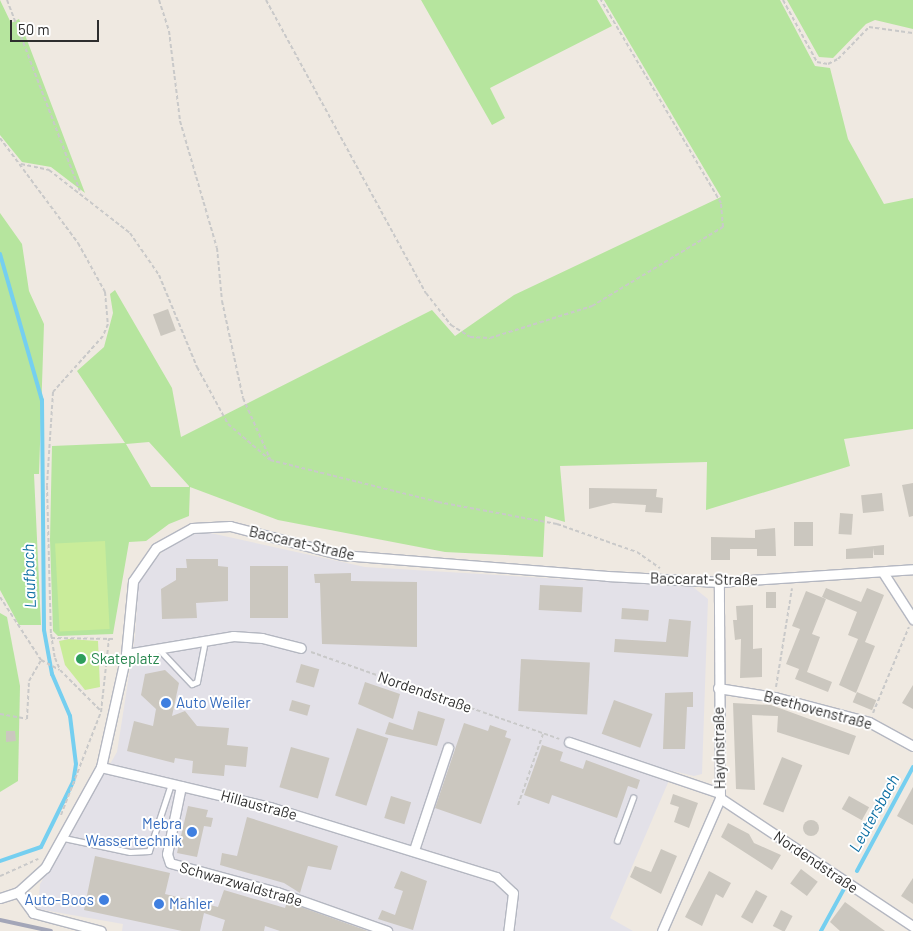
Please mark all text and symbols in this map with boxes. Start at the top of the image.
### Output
scale bar [12,10,101,42]
text: 50 m [18,20,50,38]
street label: Baccarat-Straße [247,522,357,564]
water label: Laufbach [18,543,40,609]
street label: Baccarat-Straße [650,569,758,589]
place label: Skateplatz [91,650,159,668]
marker: Skateplatz [75,653,87,665]
street label: Nordendstraße [376,668,474,716]
street label: Beethovenstraße [762,687,874,733]
place label: Auto Weiler [176,694,251,712]
marker: Auto Weiler [160,697,172,709]
street label: Haydnstraße [709,707,729,789]
water label: Leutersbach [845,771,903,855]
street label: Hillaustraße [219,786,299,824]
place label: Mebra Wassertechnik [85,814,182,849]
marker: Mebra Wassertechnik [186,826,198,838]
street label: Nordendstraße [770,827,862,897]
street label: Schwarzwaldstraße [177,858,305,910]
place label: Auto-Boos [25,891,94,909]
marker: Auto-Boos [98,894,110,906]
place label: Mahler [169,895,212,913]
marker: Mahler [153,898,165,910]

